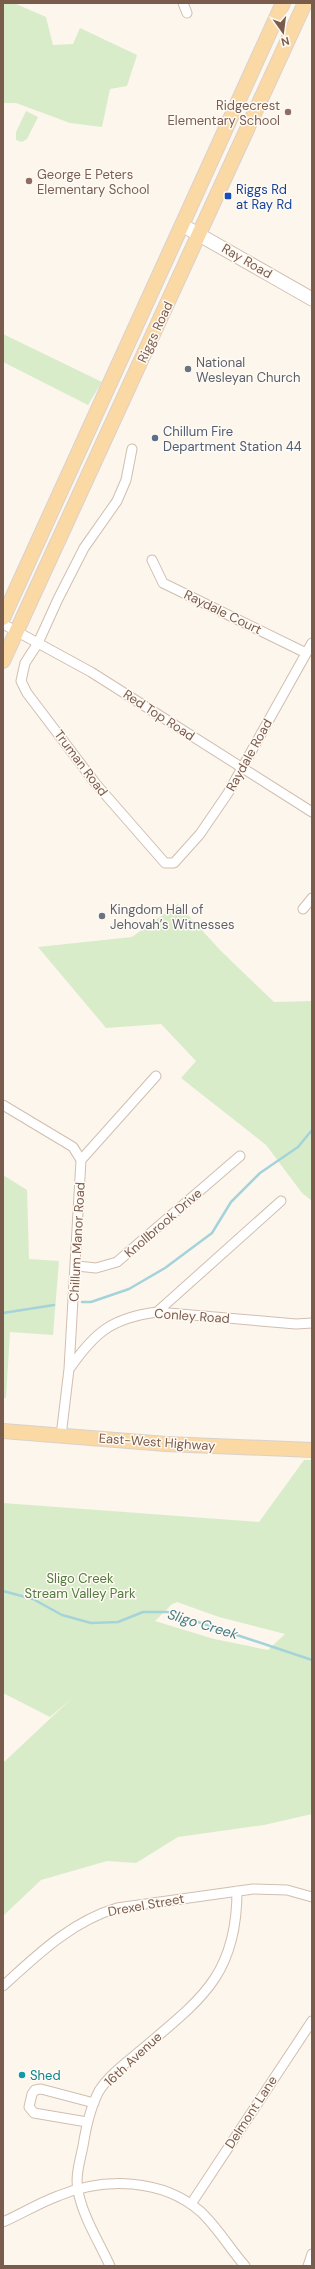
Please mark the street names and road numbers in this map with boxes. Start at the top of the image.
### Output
street label: Ray Road [219,240,275,282]
street label: Riggs Road [133,299,177,365]
street label: Raydale Court [181,586,265,638]
street label: Red Top Road [120,686,198,744]
street label: Raydale Road [222,716,276,794]
street label: Truman Road [51,726,111,800]
street label: Chillum Manor Road [65,1182,89,1302]
street label: Knollbrook Drive [121,1185,205,1261]
street label: Conley Road [154,1305,230,1327]
street label: East-West Highway [98,1429,216,1455]
street label: Drexel Street [106,1890,186,1920]
street label: 16th Avenue [101,2028,165,2090]
street label: Delmont Lane [221,2072,281,2152]

